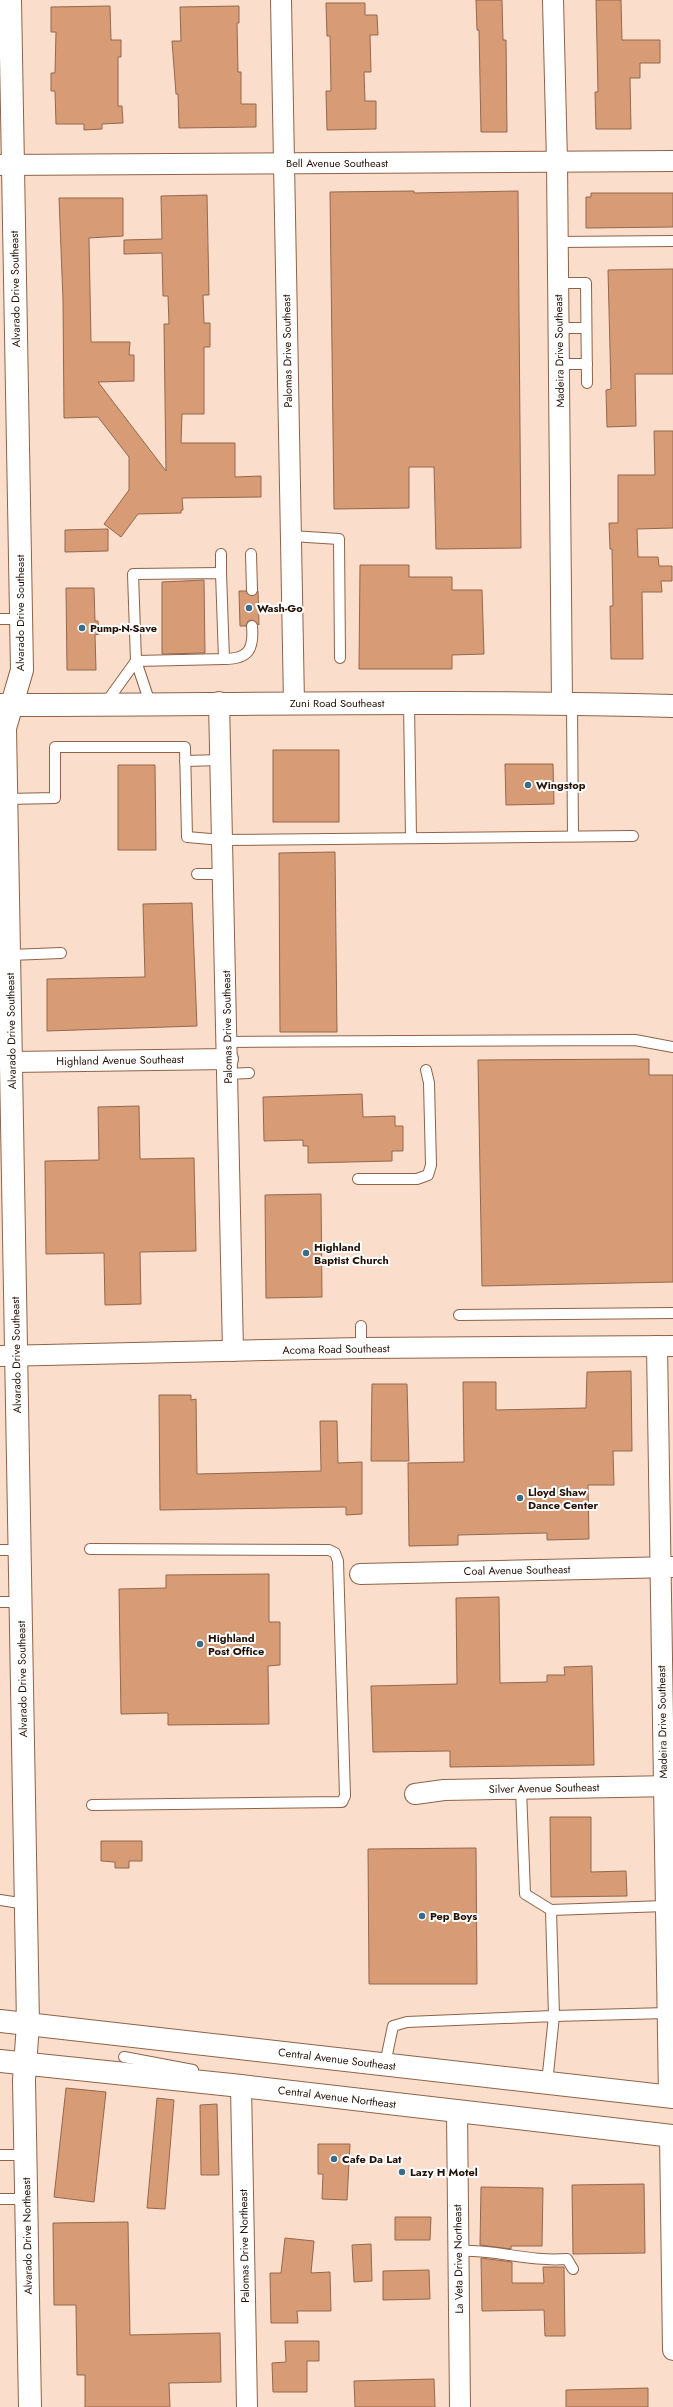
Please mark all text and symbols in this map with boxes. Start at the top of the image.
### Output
street label: Bell Avenue Southeast [286,155,388,171]
street label: Alvarado Drive Southeast [6,230,24,347]
street label: Palomas Drive Southeast [278,294,296,408]
street label: Madeira Drive Southeast [550,294,568,408]
street label: Alvarado Drive Southeast [12,554,28,671]
place label: Wash-Go [257,600,303,616]
marker: Wash-Go [244,603,254,613]
place label: Pump-N-Save [90,620,157,636]
marker: Pump-N-Save [77,623,87,633]
street label: Zuni Road Southeast [290,695,385,711]
place label: Wingstop [536,777,586,793]
marker: Wingstop [523,780,533,790]
street label: Palomas Drive Southeast [218,970,236,1084]
street label: Alvarado Drive Southeast [2,972,20,1089]
street label: Highland Avenue Southeast [56,1051,184,1069]
place label: Highland Baptist Church [314,1239,389,1268]
marker: Highland Baptist Church [301,1248,311,1258]
street label: Alvarado Drive Southeast [7,1296,25,1413]
street label: Acoma Road Southeast [282,1340,390,1358]
place label: Lloyd Shaw Dance Center [528,1484,598,1513]
marker: Lloyd Shaw Dance Center [515,1493,525,1503]
street label: Coal Avenue Southeast [464,1561,571,1579]
street label: Alvarado Drive Southeast [13,1620,31,1737]
place label: Highland Post Office [208,1630,264,1659]
marker: Highland Post Office [195,1639,205,1649]
street label: Madeira Drive Southeast [653,1665,671,1779]
street label: Silver Avenue Southeast [489,1779,600,1797]
place label: Pep Boys [430,1908,477,1924]
marker: Pep Boys [417,1911,427,1921]
street label: Central Avenue Southeast [277,2044,397,2074]
street label: Central Avenue Northeast [277,2082,397,2112]
place label: Cafe Da Lat [342,2151,402,2167]
marker: Cafe Da Lat [329,2154,339,2164]
place label: Lazy H Motel [410,2164,478,2180]
marker: Lazy H Motel [397,2167,407,2177]
street label: Alvarado Drive Northeast [18,2177,36,2295]
street label: Palomas Drive Northeast [235,2189,253,2303]
street label: La Veta Drive Northeast [449,2204,467,2314]

